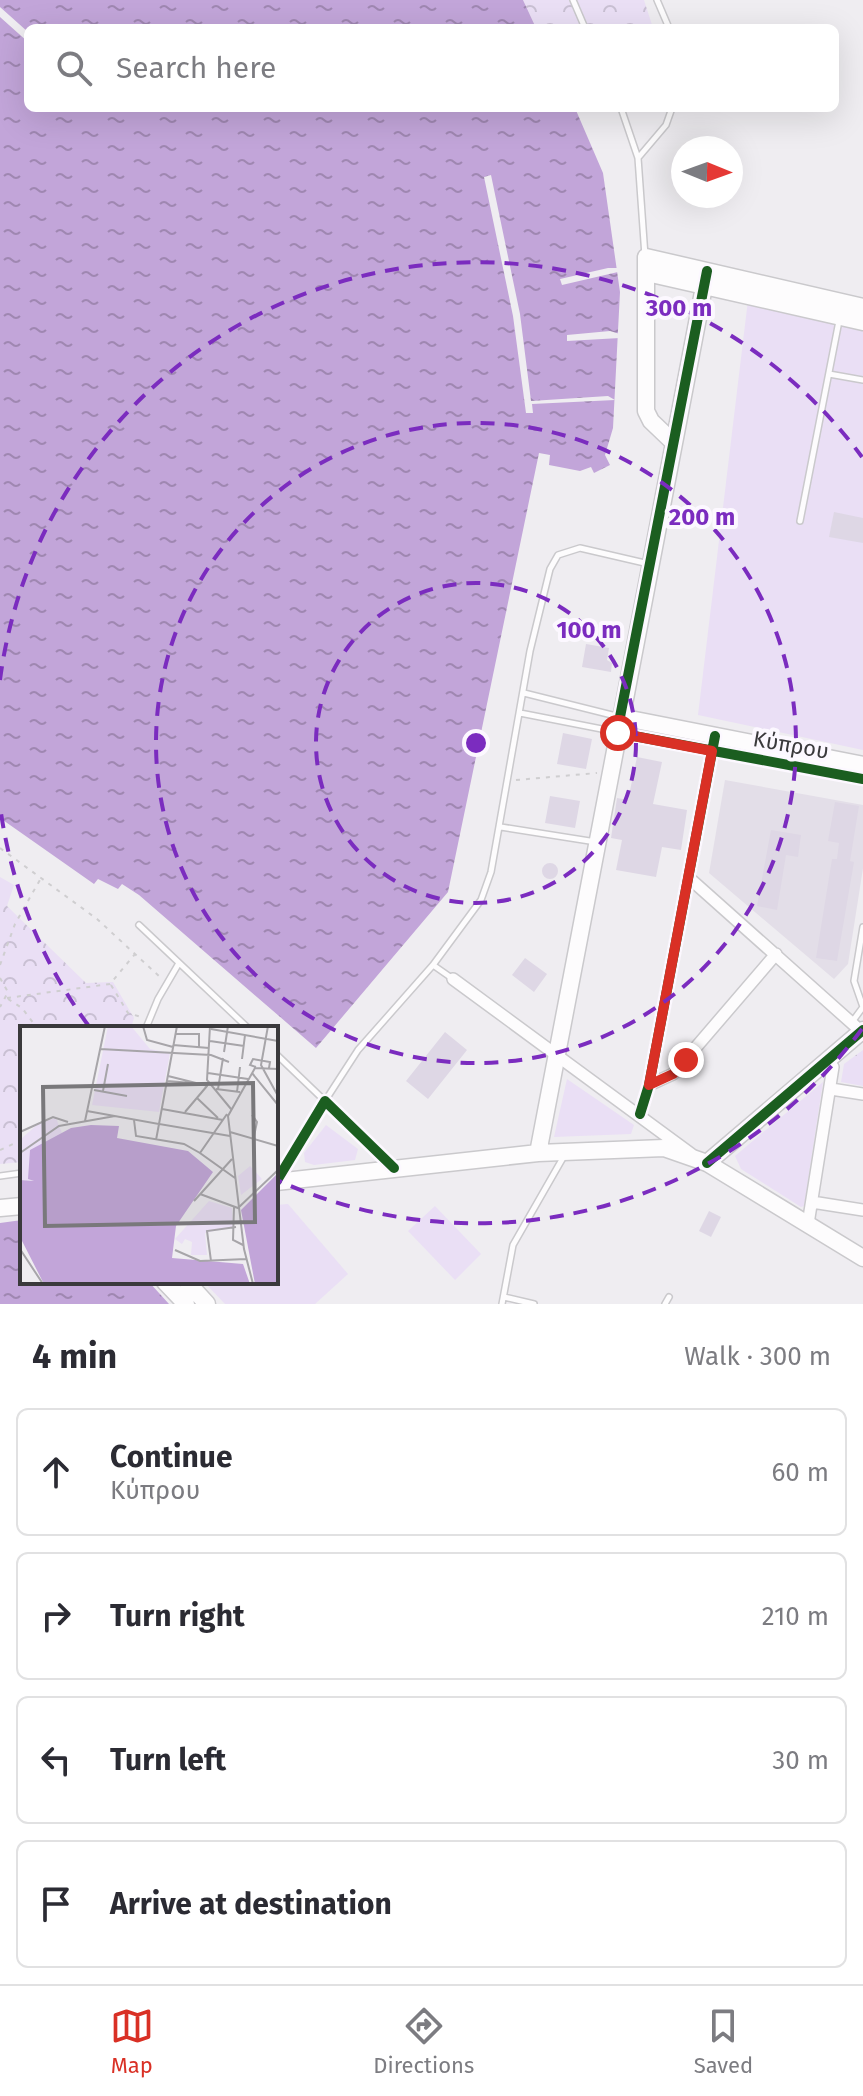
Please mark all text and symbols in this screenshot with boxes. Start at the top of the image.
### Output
search box [24,24,839,112]
icon: search [52,46,96,90]
text: Search here [116,50,276,86]
north arrow [671,136,743,208]
text: 300 m [645,294,712,322]
text: 200 m [669,503,735,531]
text: 100 m [556,616,622,644]
route start [600,715,636,751]
street label: Κύπρου [751,725,831,765]
centre of rings [462,729,490,757]
inset map [20,1026,278,1284]
route end [668,1042,704,1078]
text: 4 min [32,1336,117,1377]
text: Walk · 300 m [684,1341,831,1372]
text: Continue [110,1439,233,1475]
icon: ahead [34,1450,78,1494]
text: 60 m [771,1457,829,1488]
text: Κύπρου [110,1475,200,1506]
icon: right [34,1594,78,1638]
text: Turn right [110,1598,245,1634]
text: 210 m [762,1601,829,1632]
icon: left [34,1738,78,1782]
text: Turn left [110,1742,226,1778]
text: 30 m [772,1745,829,1776]
icon: arrive [34,1882,78,1926]
text: Arrive at destination [110,1886,392,1922]
tab: Map [110,2004,154,2079]
tab: Directions [373,2004,474,2079]
tab: Saved [694,2004,753,2079]

